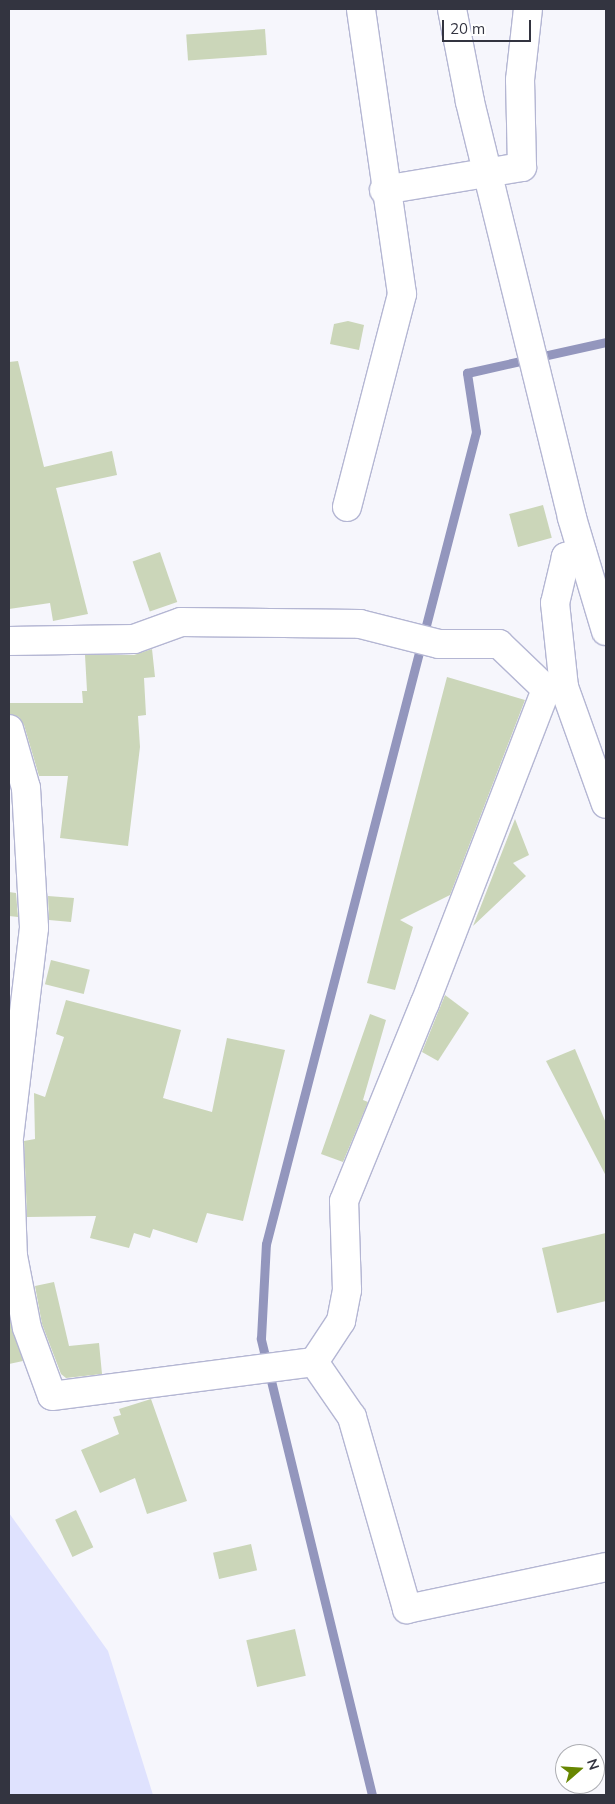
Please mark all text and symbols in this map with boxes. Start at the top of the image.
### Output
scale bar [445,10,534,42]
text: 20 m [450,19,485,38]
north arrow [555,1744,605,1794]
text: N [583,1757,603,1772]

